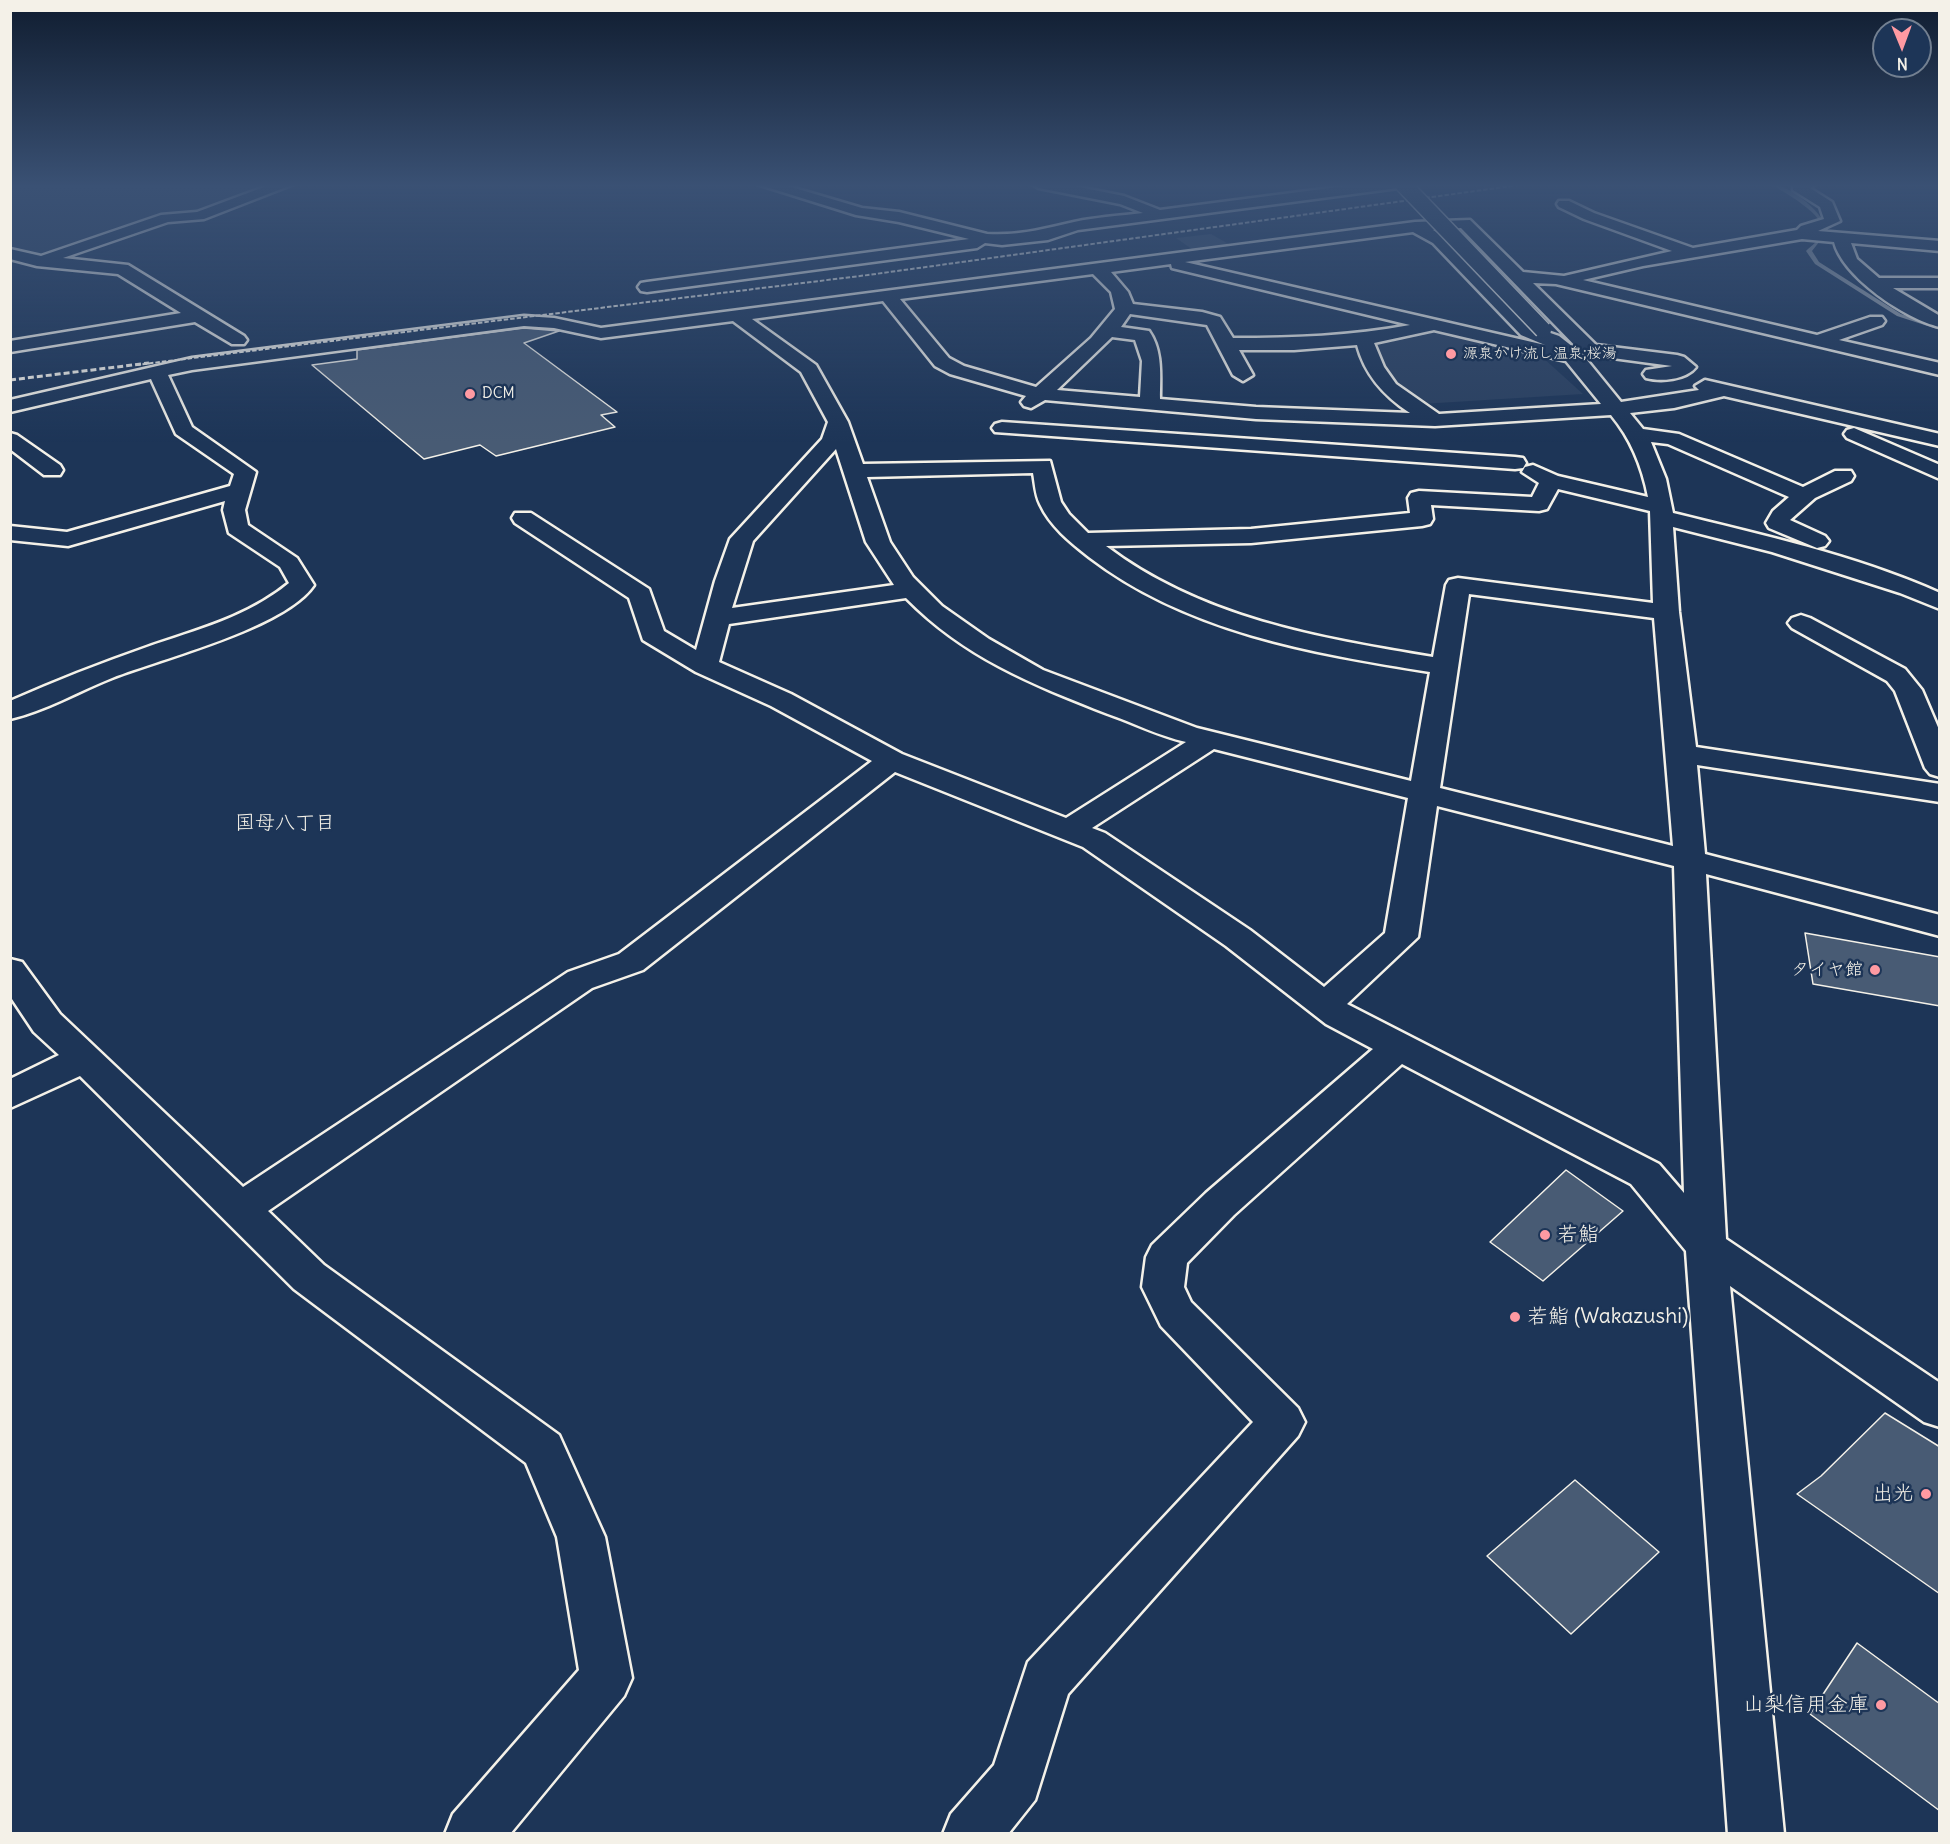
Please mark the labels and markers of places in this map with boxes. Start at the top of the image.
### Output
place label: 源泉かけ流し温泉;桜湯 [1463,345,1617,363]
marker: 源泉かけ流し温泉;桜湯 [1444,347,1458,361]
place label: DCM [482,385,515,403]
marker: DCM [463,387,477,401]
place label: タイヤ館 [1791,959,1863,981]
marker: タイヤ館 [1868,963,1882,977]
place label: 若鮨 [1557,1222,1599,1248]
marker: 若鮨 [1538,1228,1552,1242]
place label: 若鮨 (Wakazushi) [1527,1304,1688,1330]
marker: 若鮨 (Wakazushi) [1508,1310,1522,1324]
place label: 出光 [1872,1481,1914,1507]
marker: 出光 [1919,1487,1933,1501]
place label: 山梨信用金庫 [1743,1692,1869,1718]
marker: 山梨信用金庫 [1874,1698,1888,1712]

